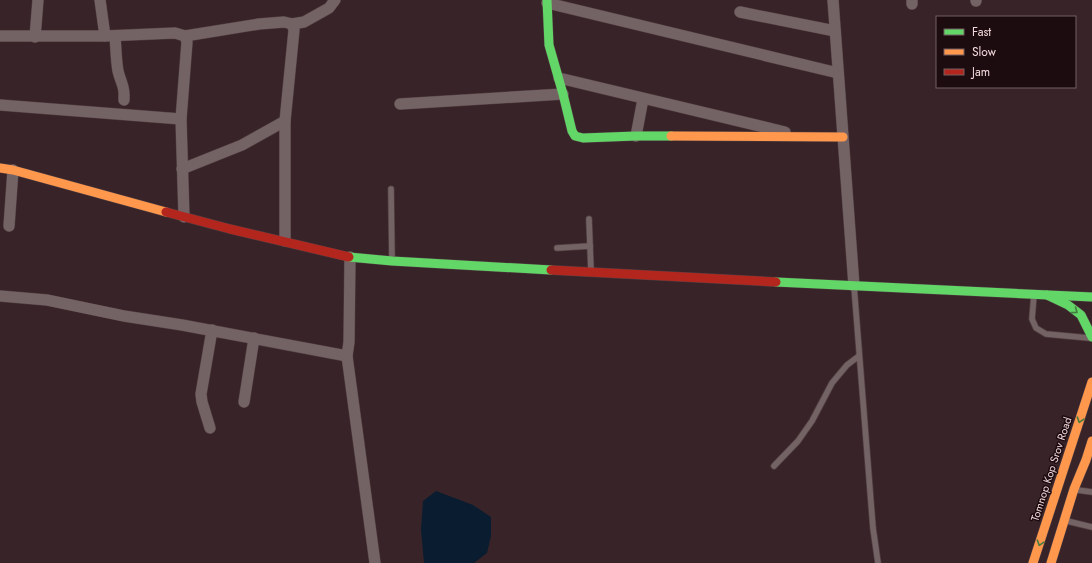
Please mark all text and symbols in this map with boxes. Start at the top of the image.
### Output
legend [936,16,1076,88]
text: Fast [972,23,991,41]
text: Slow [972,43,997,61]
text: Jam [970,63,990,81]
one-way arrow [1071,306,1078,314]
street label: Tomnop Kop Srov Road [1027,415,1075,523]
one-way arrow [1076,416,1085,423]
one-way arrow [1036,539,1044,546]

